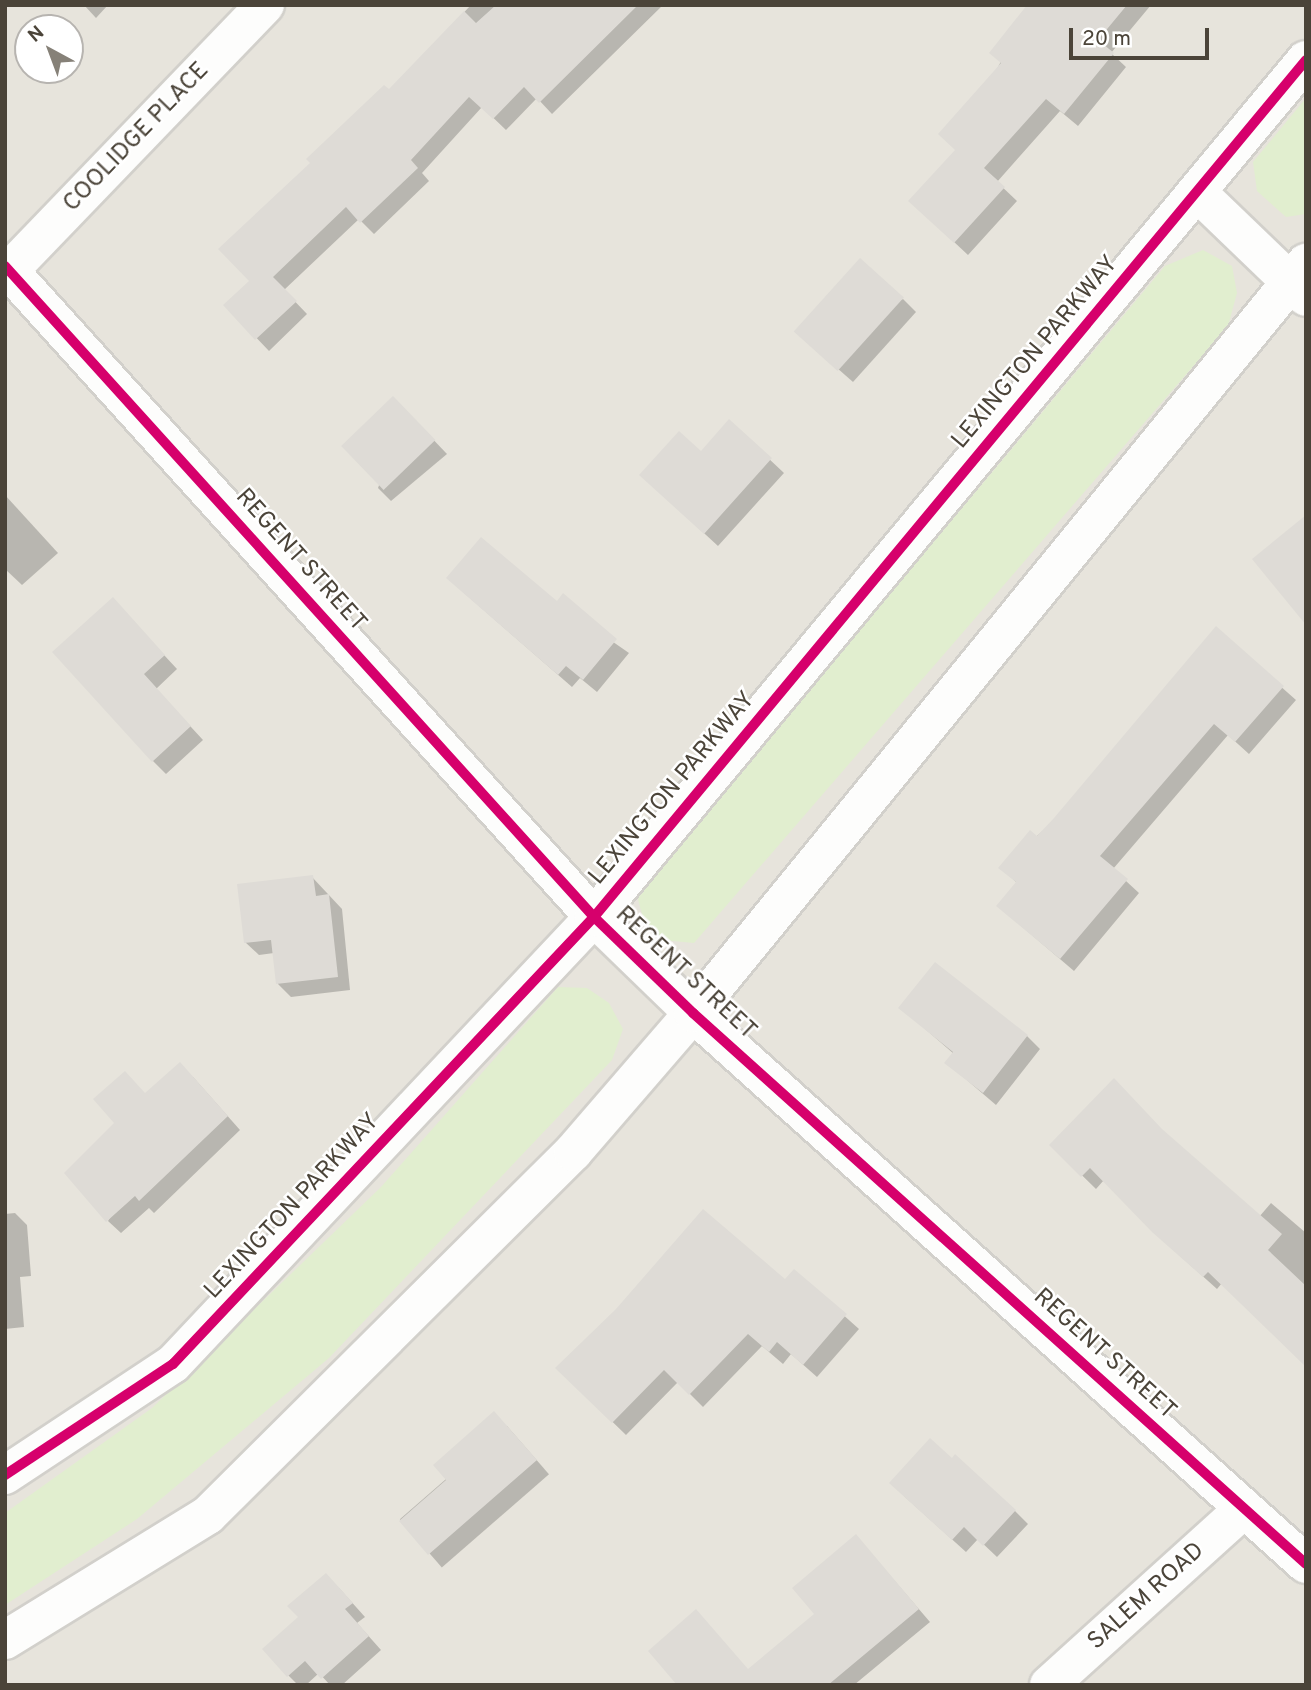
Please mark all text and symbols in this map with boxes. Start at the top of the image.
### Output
north arrow [14,14,84,84]
scale bar [1073,14,1213,58]
text: N [24,21,50,48]
text: 20 m [1082,26,1131,53]
street label: COOLIDGE PLACE [58,57,216,219]
street label: LEXINGTON PARKWAY [947,250,1125,456]
street label: REGENT STREET [228,483,372,639]
street label: LEXINGTON PARKWAY [584,686,762,892]
street label: REGENT STREET [608,901,762,1047]
street label: LEXINGTON PARKWAY [199,1108,387,1306]
street label: REGENT STREET [1026,1283,1182,1427]
street label: SALEM ROAD [1083,1537,1211,1657]

